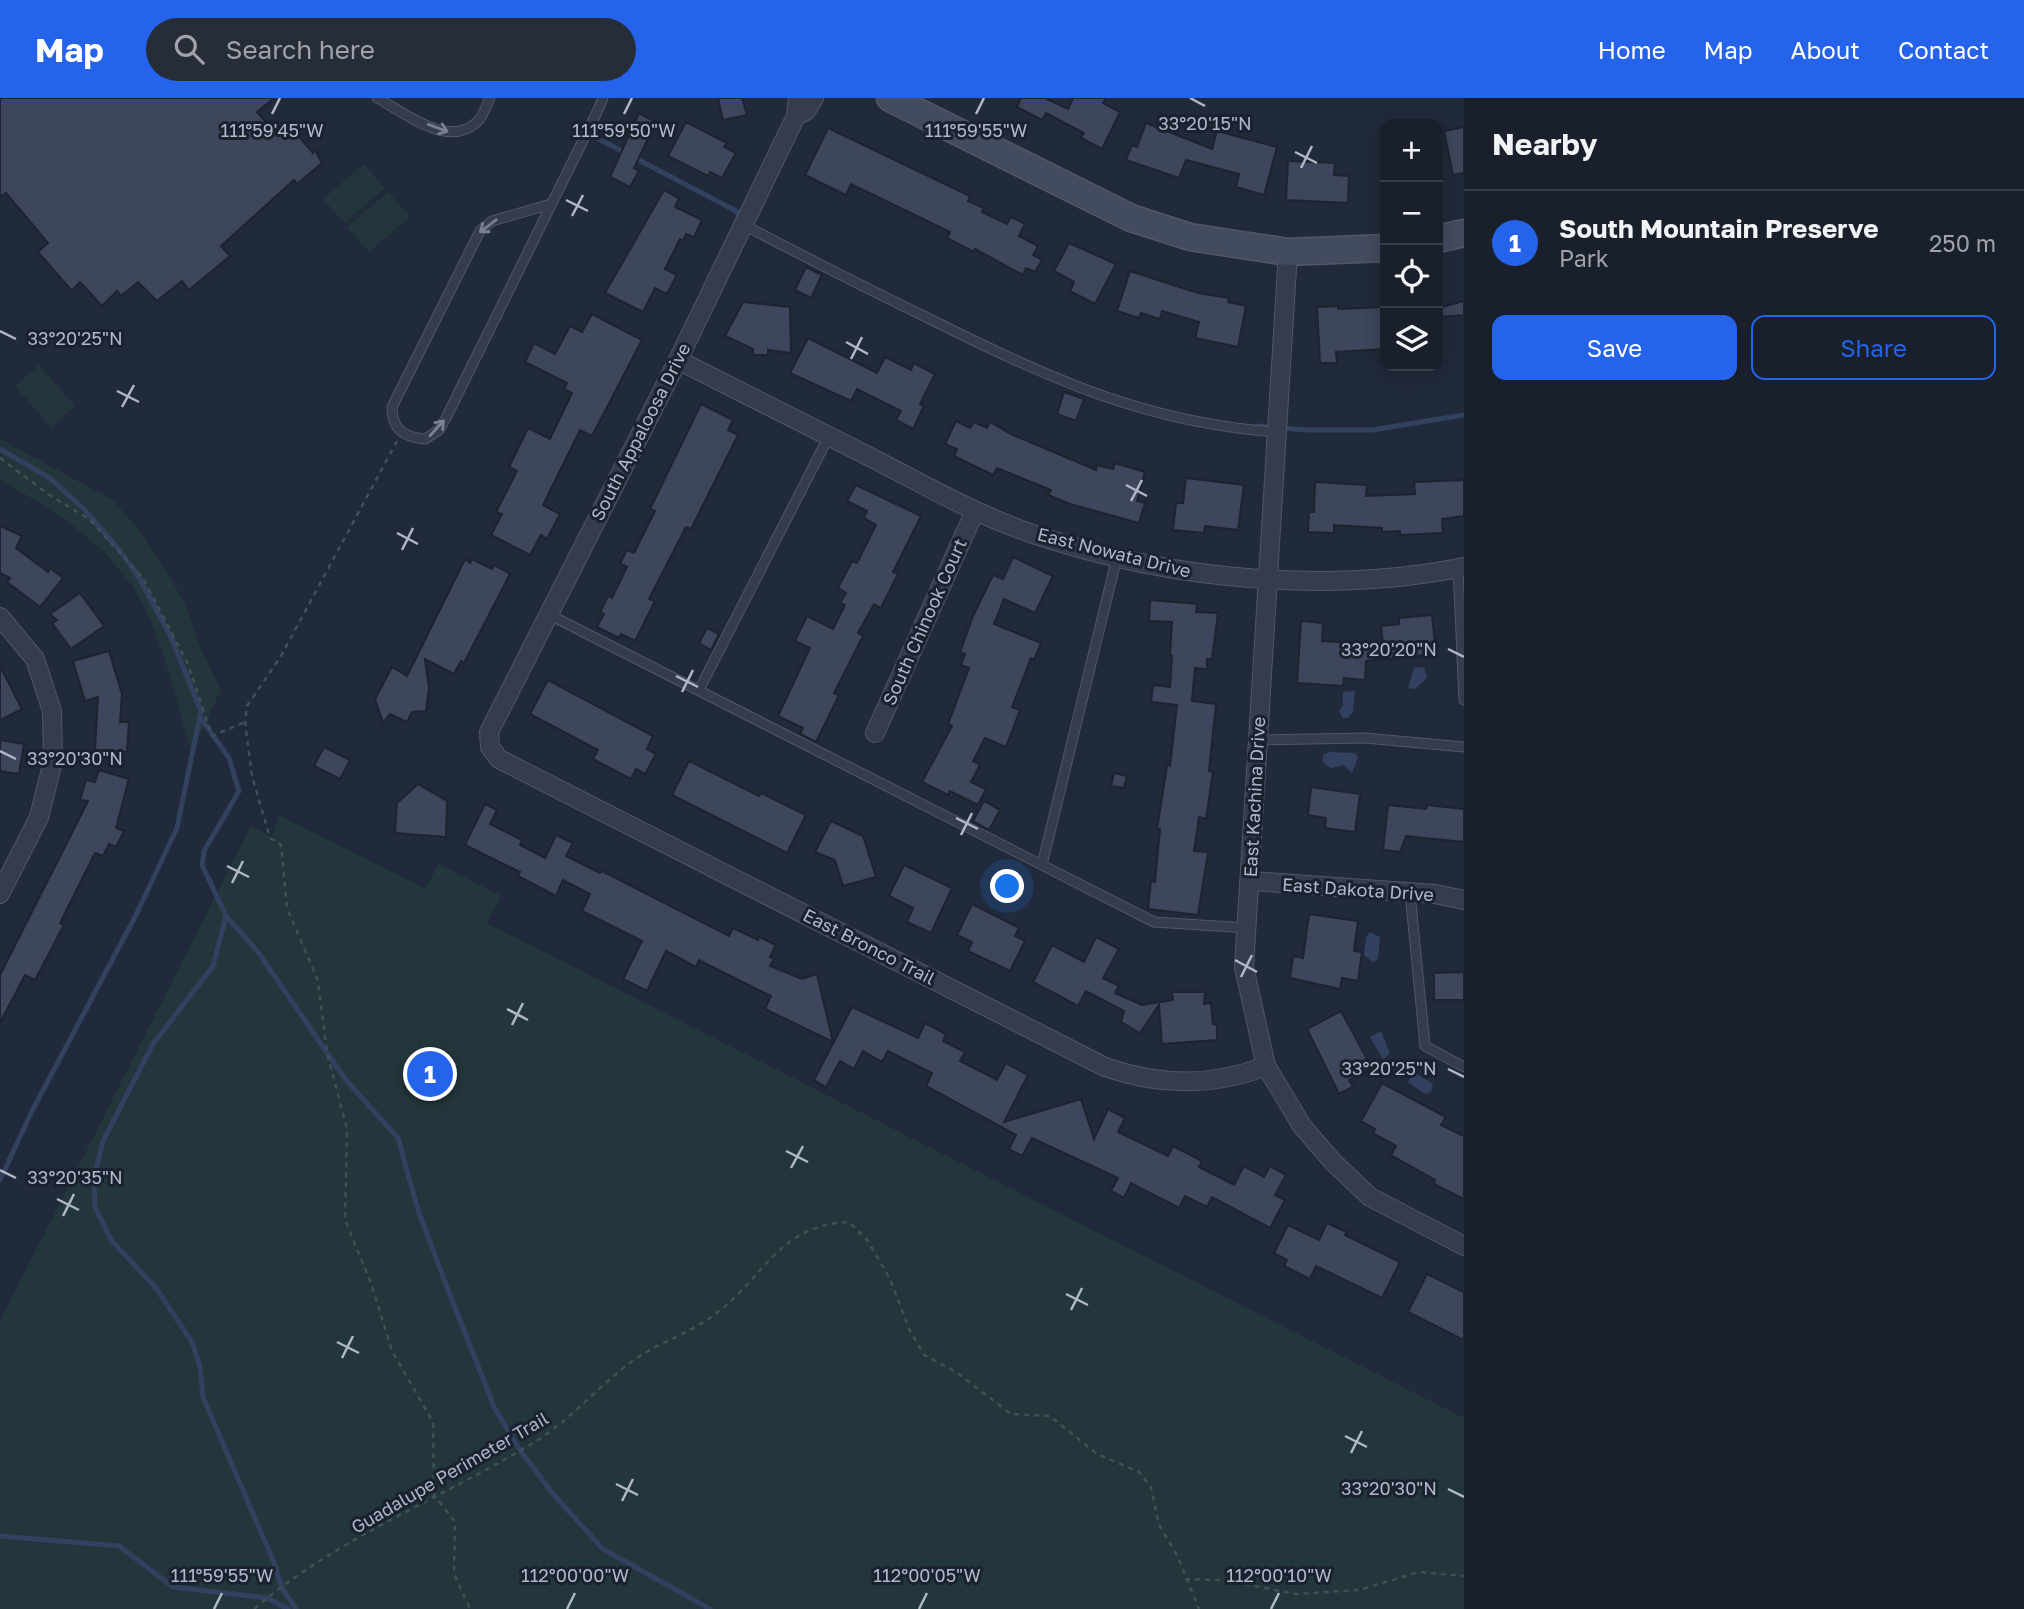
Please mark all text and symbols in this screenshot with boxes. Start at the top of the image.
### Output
search box [146,18,636,81]
text: Map [35,30,104,69]
icon: search [170,30,208,68]
text: Search here [226,34,375,65]
text: Home [1598,35,1666,64]
text: Map [1704,35,1753,64]
text: About [1791,35,1860,64]
text: Contact [1898,35,1989,64]
text: 33°20'15"N [1158,112,1252,134]
text: 111°59'45"W [220,119,324,141]
text: 111°59'50"W [572,119,676,141]
text: 111°59'55"W [925,119,1027,141]
map controls [1380,119,1443,371]
button: + [1380,119,1443,182]
one-way arrow [427,123,448,135]
text: Nearby [1492,126,1597,162]
button: − [1380,182,1443,245]
text: South Mountain Preserve [1559,213,1879,244]
one-way arrow [480,219,498,234]
text: 1 [1509,229,1521,257]
text: 250 m [1929,229,1996,257]
text: Park [1559,244,1609,272]
button: locate [1380,245,1443,308]
button: layers [1380,308,1443,371]
button: Save [1492,315,1737,380]
button: Share [1751,315,1996,380]
text: 33°20'25"N [27,327,123,349]
street label: South Appaloosa Drive [586,339,694,524]
one-way arrow [428,420,445,438]
street label: East Nowata Drive [1035,522,1193,582]
street label: South Chinook Court [877,535,971,708]
text: 33°20'20"N [1341,638,1437,660]
street label: East Kachina Drive [1239,716,1269,878]
text: 33°20'30"N [27,747,123,769]
your location [990,869,1024,903]
street label: East Dakota Drive [1281,873,1435,905]
street label: East Bronco Trail [800,903,939,989]
pin: 1 [407,1048,453,1100]
text: 33°20'25"N [1341,1057,1437,1079]
text: 33°20'35"N [27,1166,123,1188]
street label: Guadalupe Perimeter Trail [347,1406,552,1538]
text: 33°20'30"N [1341,1477,1437,1499]
text: 111°59'55"W [171,1564,273,1586]
text: 112°00'00"W [521,1564,629,1586]
text: 112°00'05"W [873,1564,981,1586]
text: 112°00'10"W [1226,1564,1332,1586]

